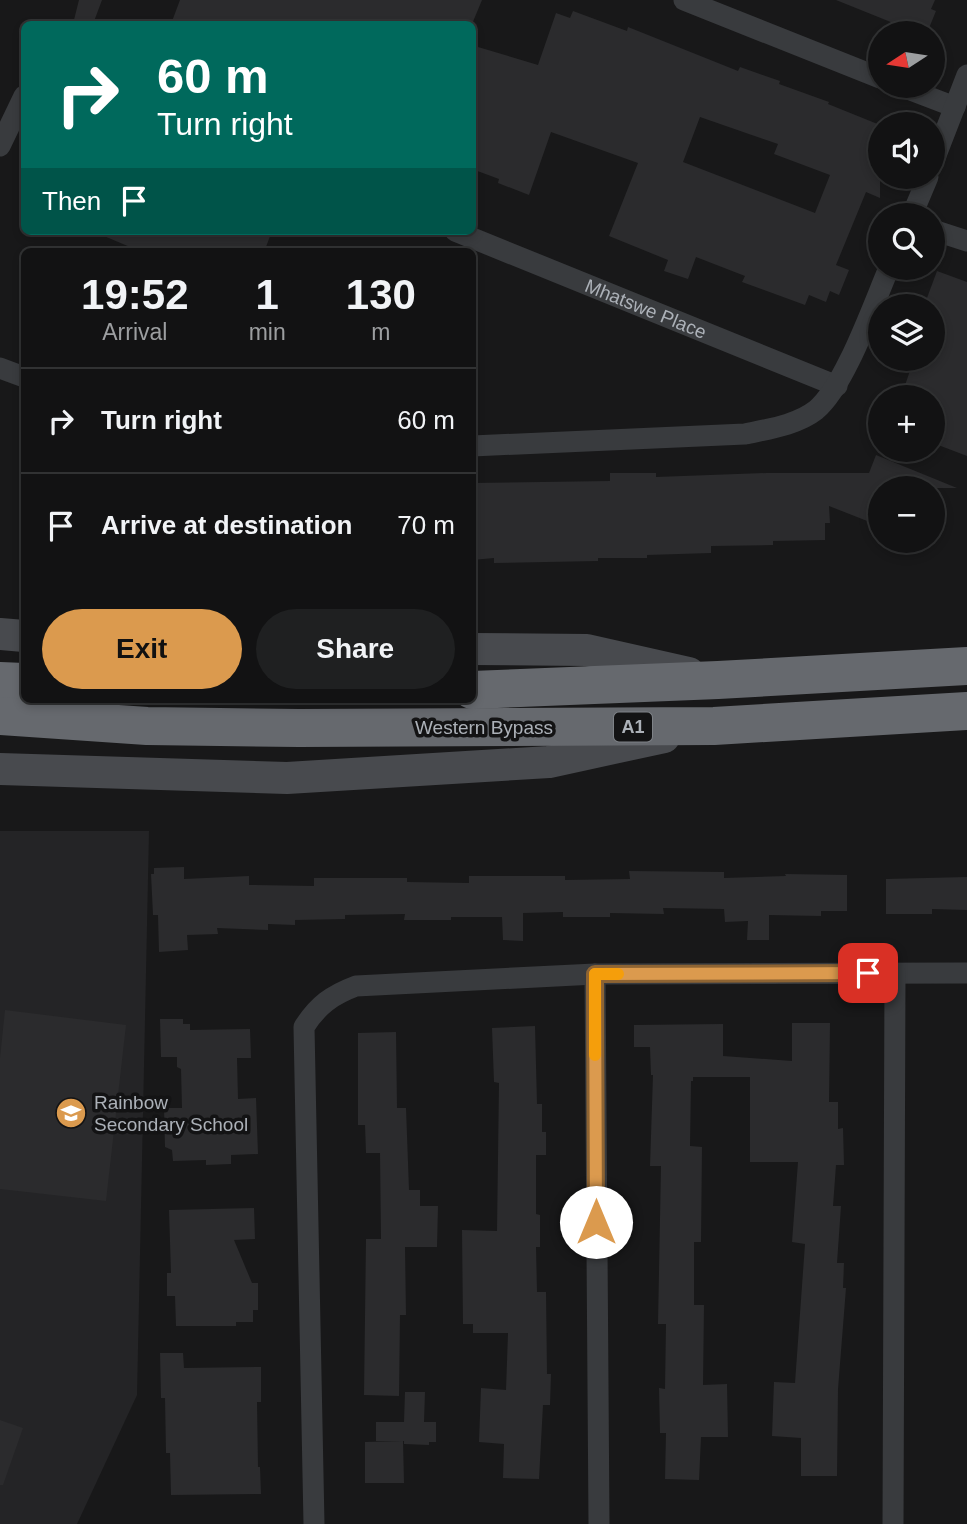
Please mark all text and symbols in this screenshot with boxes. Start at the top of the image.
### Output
north arrow [868,21,945,98]
map controls [868,21,945,553]
icon: right [42,49,133,140]
text: 60 m [157,49,269,103]
text: Turn right [157,106,293,142]
button: sound [868,112,945,189]
icon: arrive [115,182,153,220]
text: Then [42,186,101,216]
button: search [868,203,945,280]
text: 19:52 [81,271,189,318]
text: 1 [255,271,279,318]
text: 130 [346,271,416,318]
street label: Mhatswe Place [582,275,709,343]
button: layers [868,294,945,371]
text: Arrival [102,319,167,345]
text: min [249,319,286,345]
text: m [371,319,390,345]
button: + [868,385,945,462]
icon: right [42,402,80,440]
text: Turn right [101,405,222,435]
text: 60 m [397,405,455,435]
button: − [868,476,945,553]
icon: arrive [42,507,80,545]
text: Arrive at destination [101,510,352,540]
text: 70 m [397,510,455,540]
button: Exit [42,609,242,689]
button: Share [256,609,455,689]
road number: A1 [614,712,652,742]
street label: Western Bypass [415,717,553,738]
pin [838,943,898,1003]
icon: arrive [849,954,887,992]
place label: Rainbow Secondary School [94,1092,248,1135]
school or university icon: Rainbow Secondary School [54,1096,88,1130]
position arrow [559,1185,633,1259]

